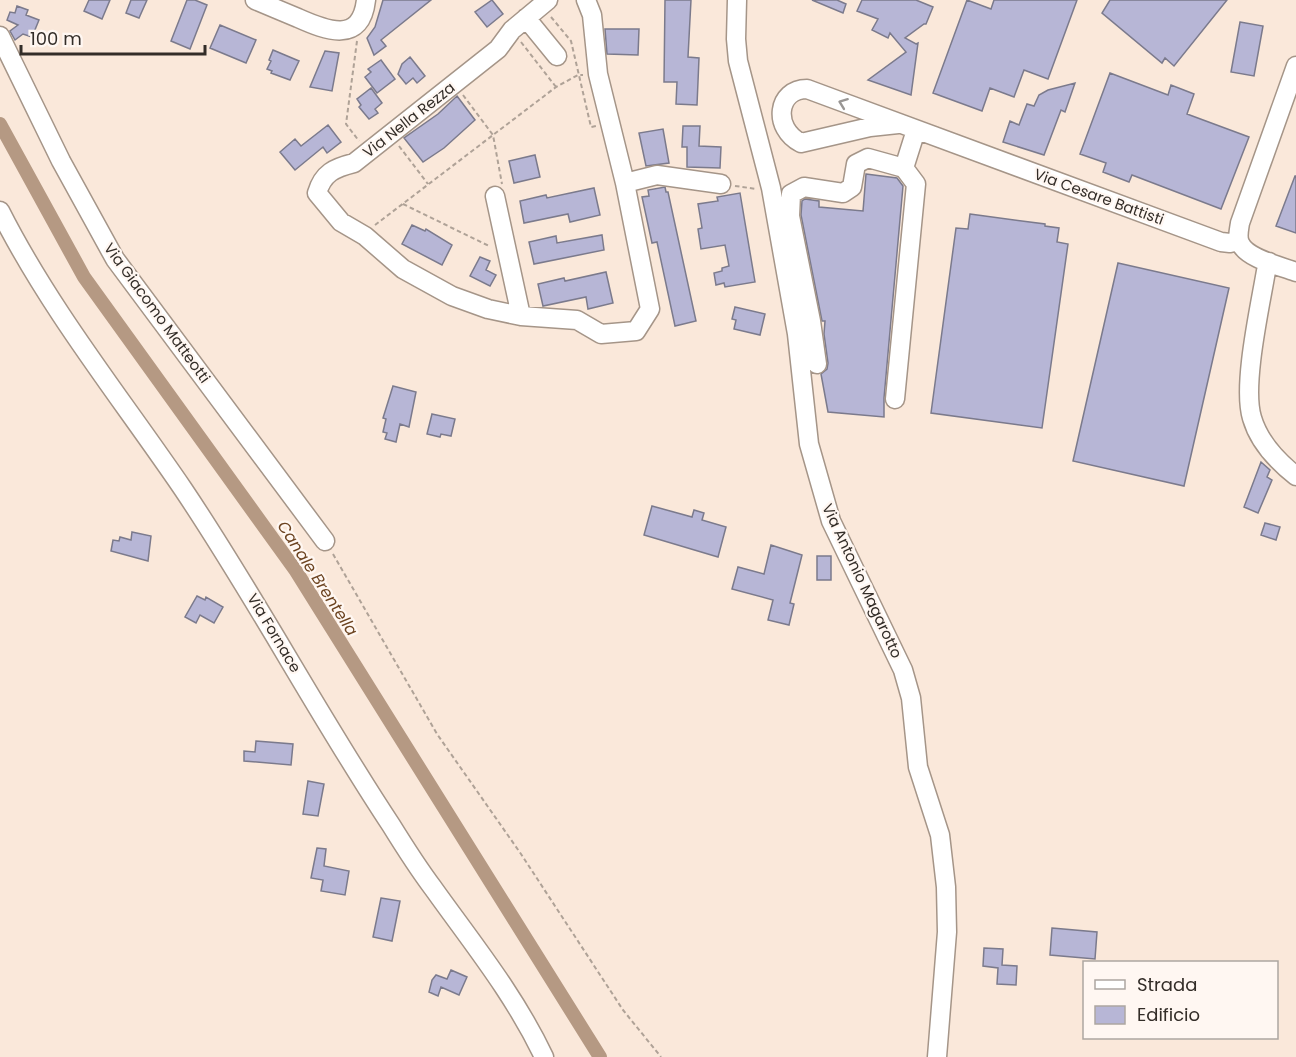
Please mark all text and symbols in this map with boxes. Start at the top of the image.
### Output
scale bar [21,18,206,56]
text: 100 m [30,26,82,51]
street label: Via Nella Rezza [358,77,459,162]
one-way arrow [839,98,850,110]
street label: Via Cesare Battisti [1031,163,1167,230]
street label: Via Giacomo Matteotti [99,238,215,387]
street label: Via Antonio Magarotto [817,500,908,662]
water label: Canale Brentella [272,516,364,641]
street label: Via Fornace [243,589,306,676]
legend [1083,961,1278,1039]
text: Strada [1137,972,1197,997]
text: Edificio [1137,1002,1200,1027]

